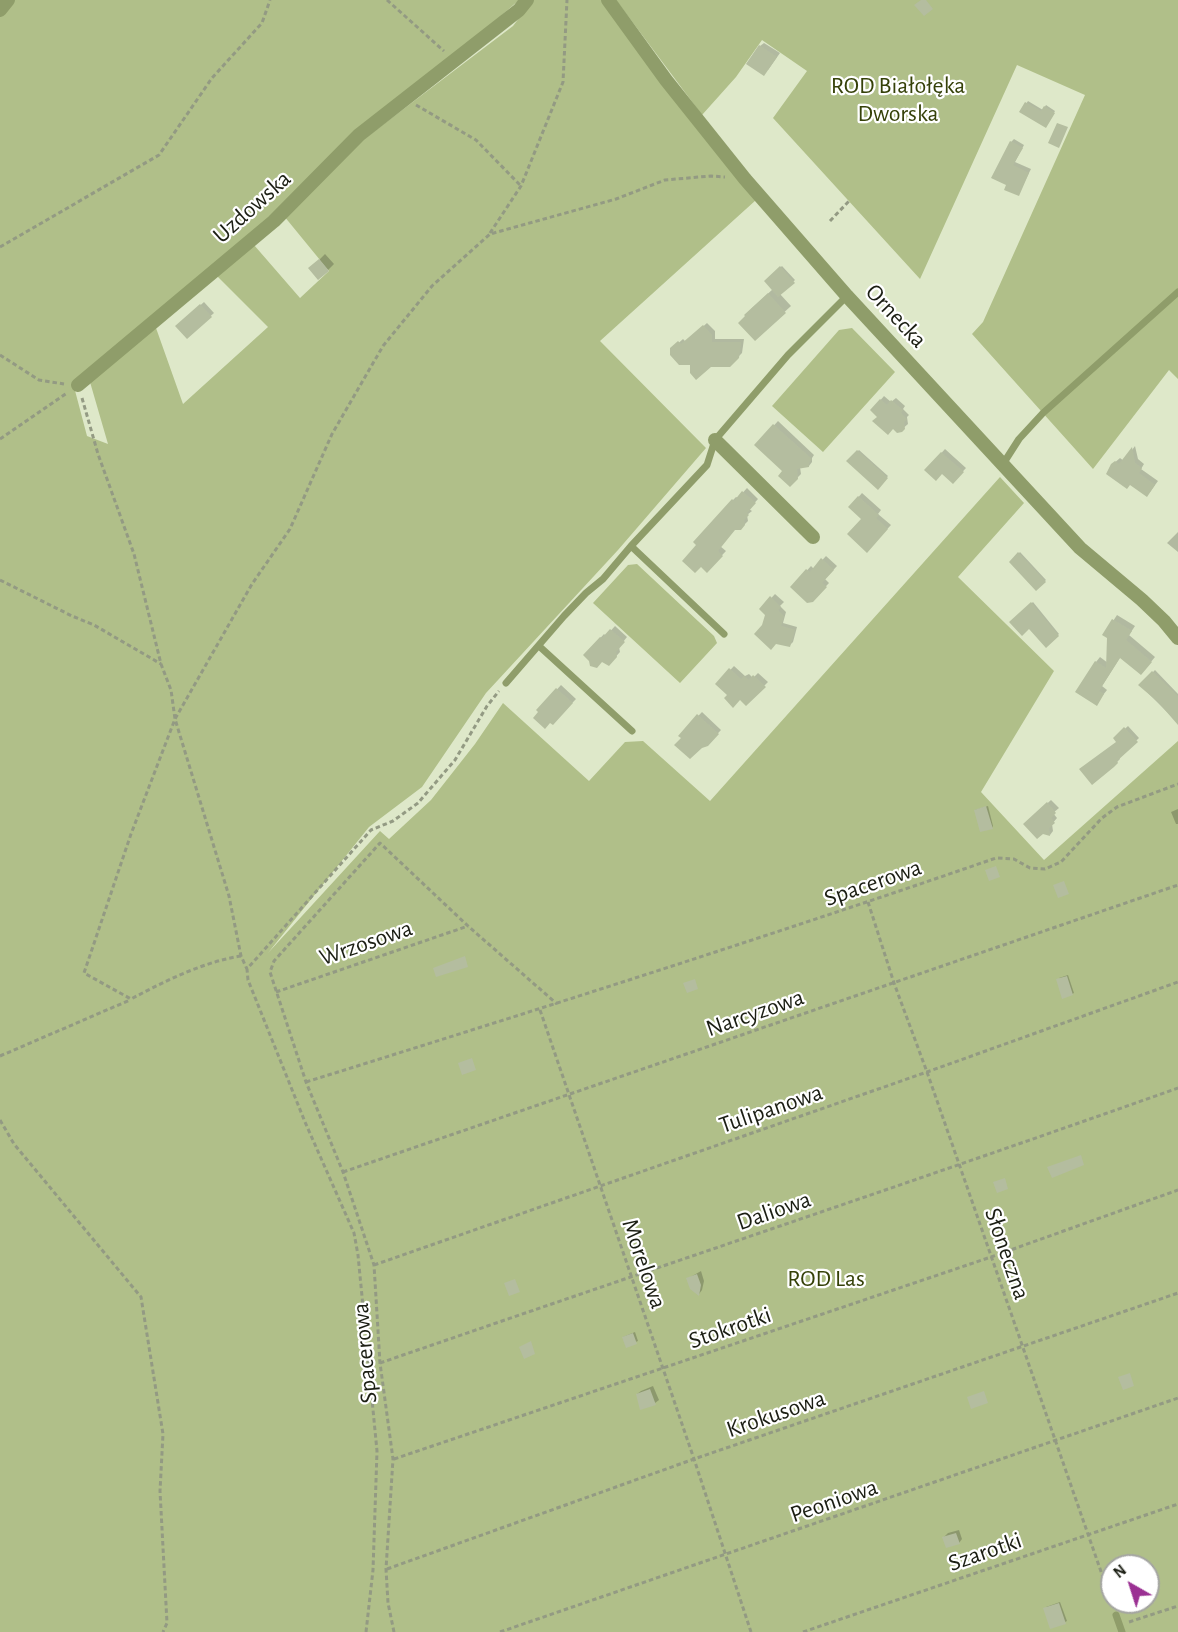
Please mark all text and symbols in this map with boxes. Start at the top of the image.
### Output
park label: ROD Białołęka Dworska [831,72,965,128]
street label: Uzdowska [207,164,297,250]
street label: Ornecka [859,278,933,354]
street label: Spacerowa [821,853,925,913]
street label: Wrzosowa [316,914,416,972]
street label: Narcyzowa [702,983,808,1043]
street label: Tulipanowa [715,1078,827,1140]
street label: Daliowa [733,1185,815,1237]
street label: Słoneczna [978,1204,1036,1304]
street label: Morelowa [615,1215,673,1313]
park label: ROD Las [787,1265,865,1293]
street label: Stokrotki [685,1300,775,1356]
street label: Spacerowa [346,1301,384,1405]
street label: Krokusowa [723,1384,829,1444]
street label: Peoniowa [786,1473,882,1529]
street label: Szarotki [944,1526,1026,1578]
north arrow [1100,1554,1160,1614]
text: N [1111,1562,1129,1581]

